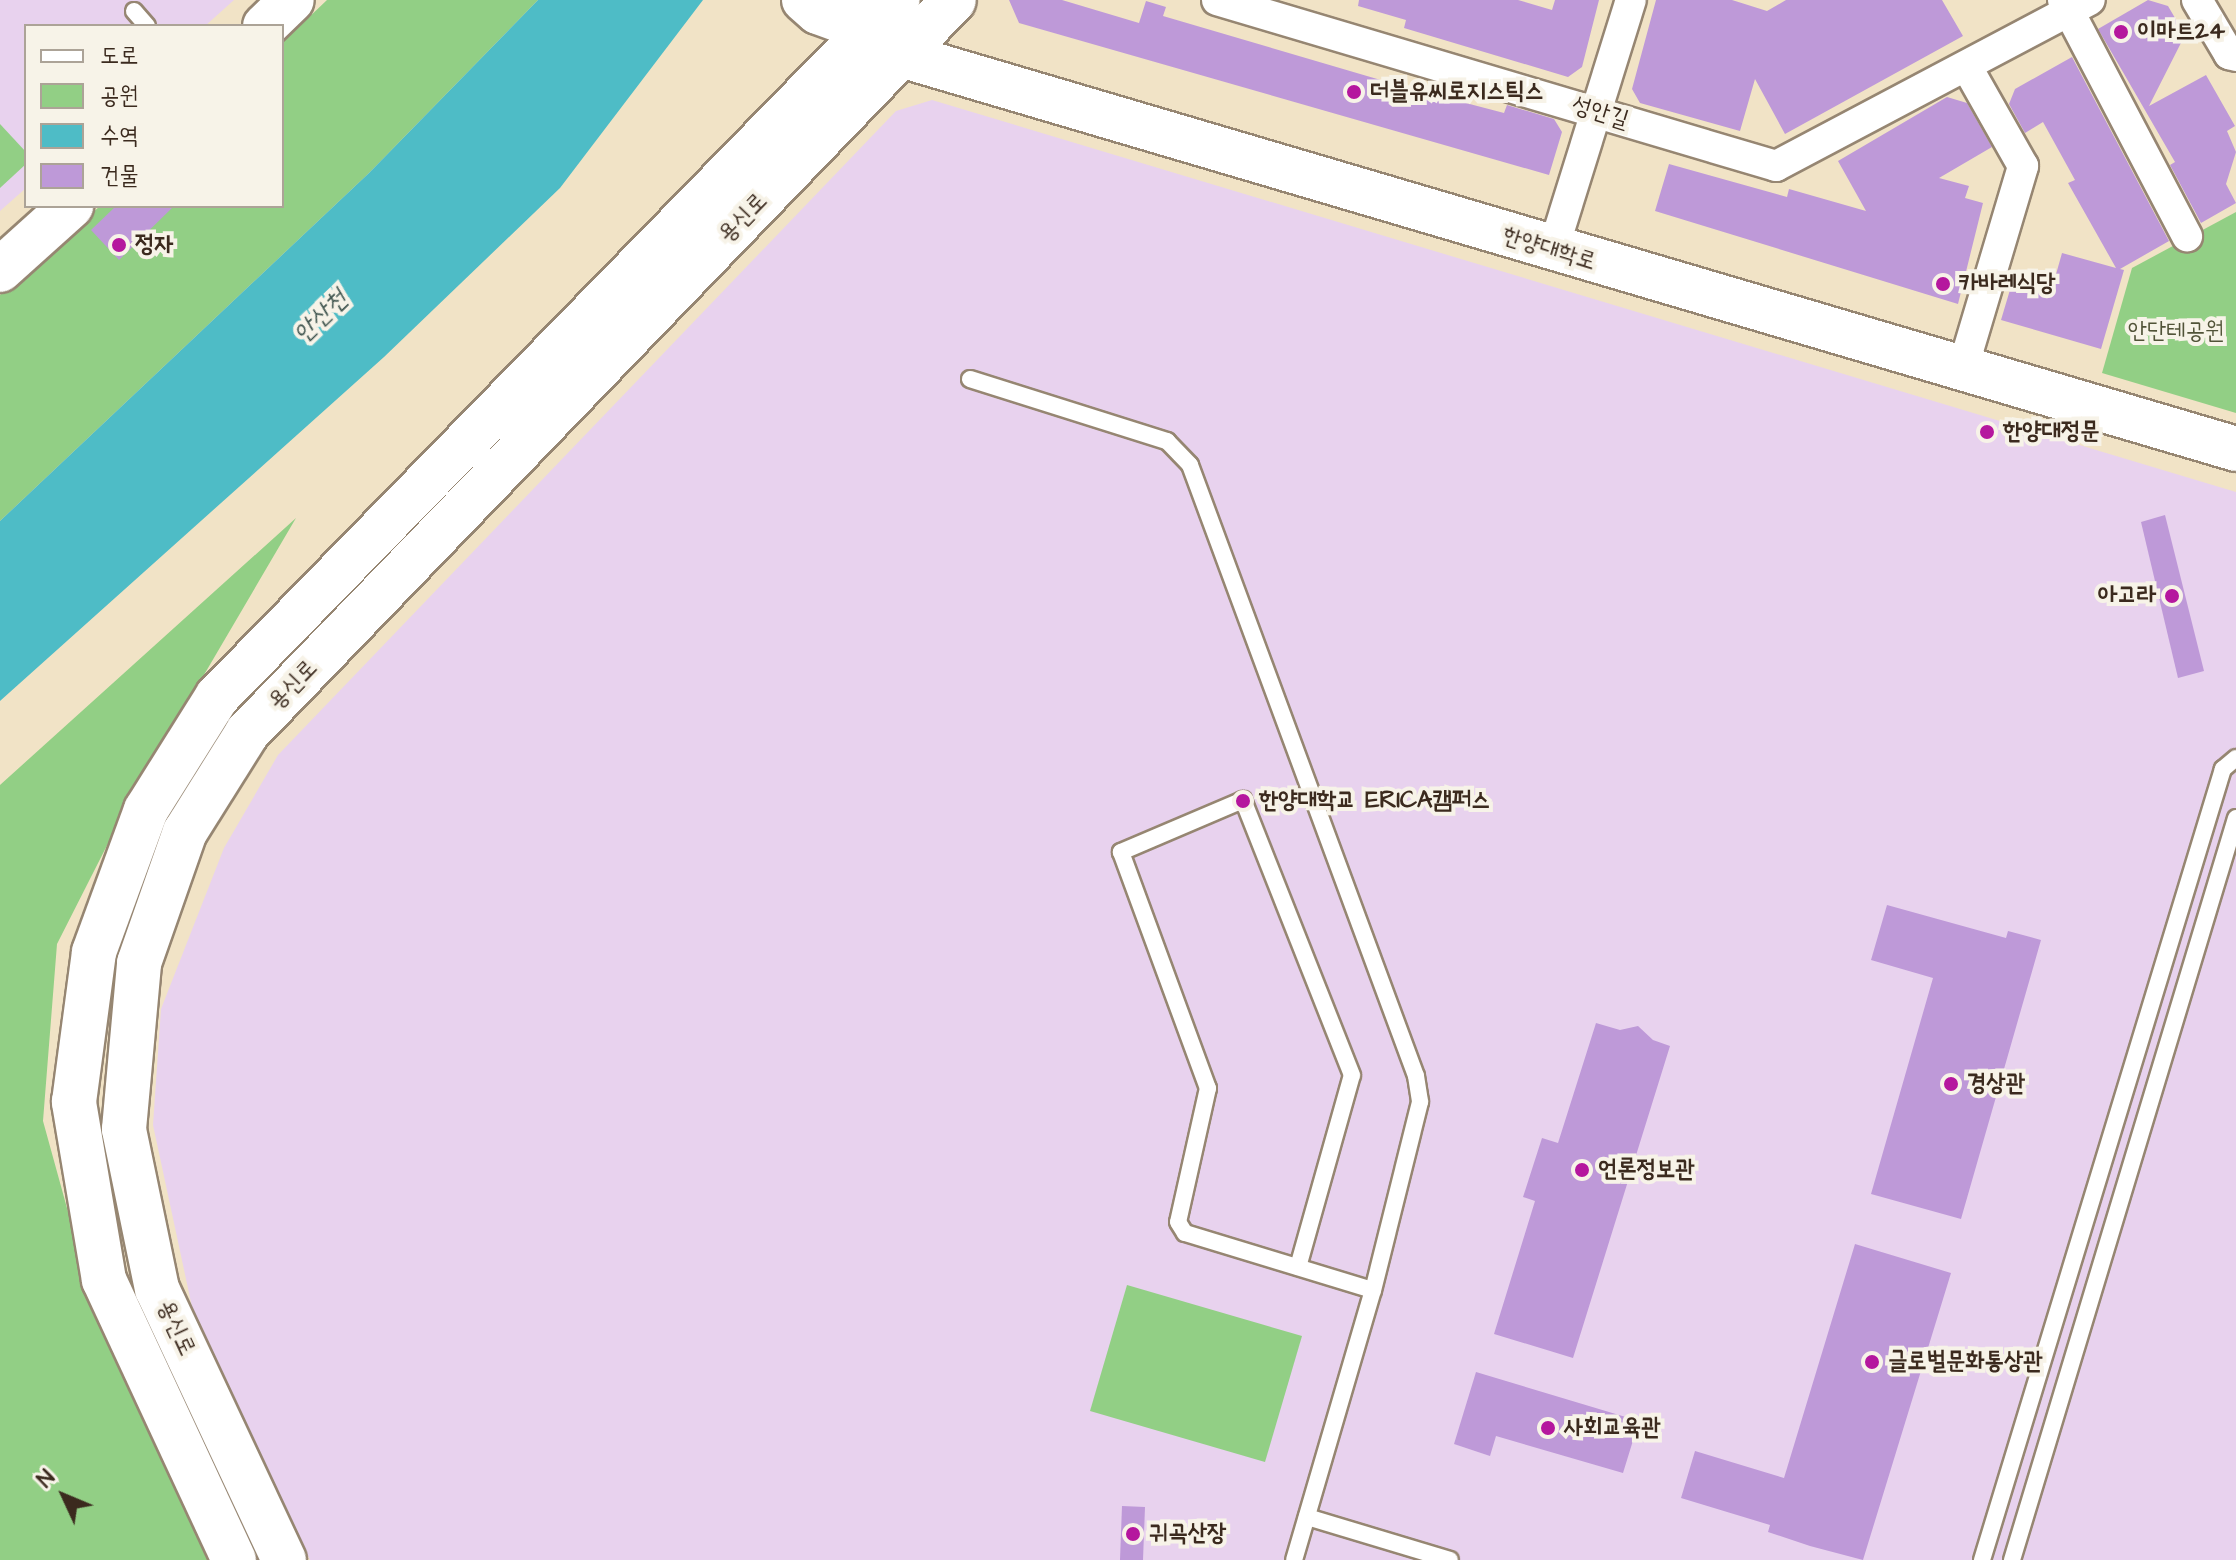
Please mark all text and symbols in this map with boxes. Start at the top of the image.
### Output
place label: 이마트24 [2137,18,2225,46]
marker: 이마트24 [2112,23,2130,41]
legend [24,24,284,208]
text: 도로 [100,39,139,73]
place label: 더블유씨로지스틱스 [1370,78,1544,106]
text: 공원 [100,79,139,113]
marker: 더블유씨로지스틱스 [1345,83,1363,101]
street label: 성안길 [1568,91,1632,135]
text: 수역 [100,119,139,153]
text: 건물 [100,159,139,193]
street label: 용신로 [713,187,773,249]
street label: 한양대학로 [1499,221,1599,277]
place label: 정자 [135,231,174,259]
marker: 정자 [110,236,128,254]
place label: 카바레식당 [1959,270,2056,298]
marker: 카바레식당 [1934,275,1952,293]
water label: 안산천 [288,284,354,350]
park label: 안단테공원 [2128,318,2224,346]
place label: 한양대정문 [2003,418,2100,446]
marker: 한양대정문 [1978,423,1996,441]
place label: 아고라 [2098,582,2156,610]
marker: 아고라 [2163,587,2181,605]
street label: 용신로 [263,654,323,716]
place label: 한양대학교 ERICA캠퍼스 [1259,787,1490,815]
marker: 한양대학교 ERICA캠퍼스 [1234,792,1252,810]
place label: 경상관 [1967,1070,2025,1098]
marker: 경상관 [1942,1075,1960,1093]
place label: 언론정보관 [1598,1156,1695,1184]
marker: 언론정보관 [1573,1161,1591,1179]
street label: 용신로 [151,1296,201,1360]
place label: 글로벌문화통상관 [1888,1348,2042,1376]
marker: 글로벌문화통상관 [1863,1353,1881,1371]
place label: 사회교육관 [1564,1414,1661,1442]
marker: 사회교육관 [1539,1419,1557,1437]
north arrow [24,1456,104,1536]
text: N [30,1463,62,1495]
place label: 귀곡산장 [1149,1520,1226,1548]
marker: 귀곡산장 [1124,1525,1142,1543]

